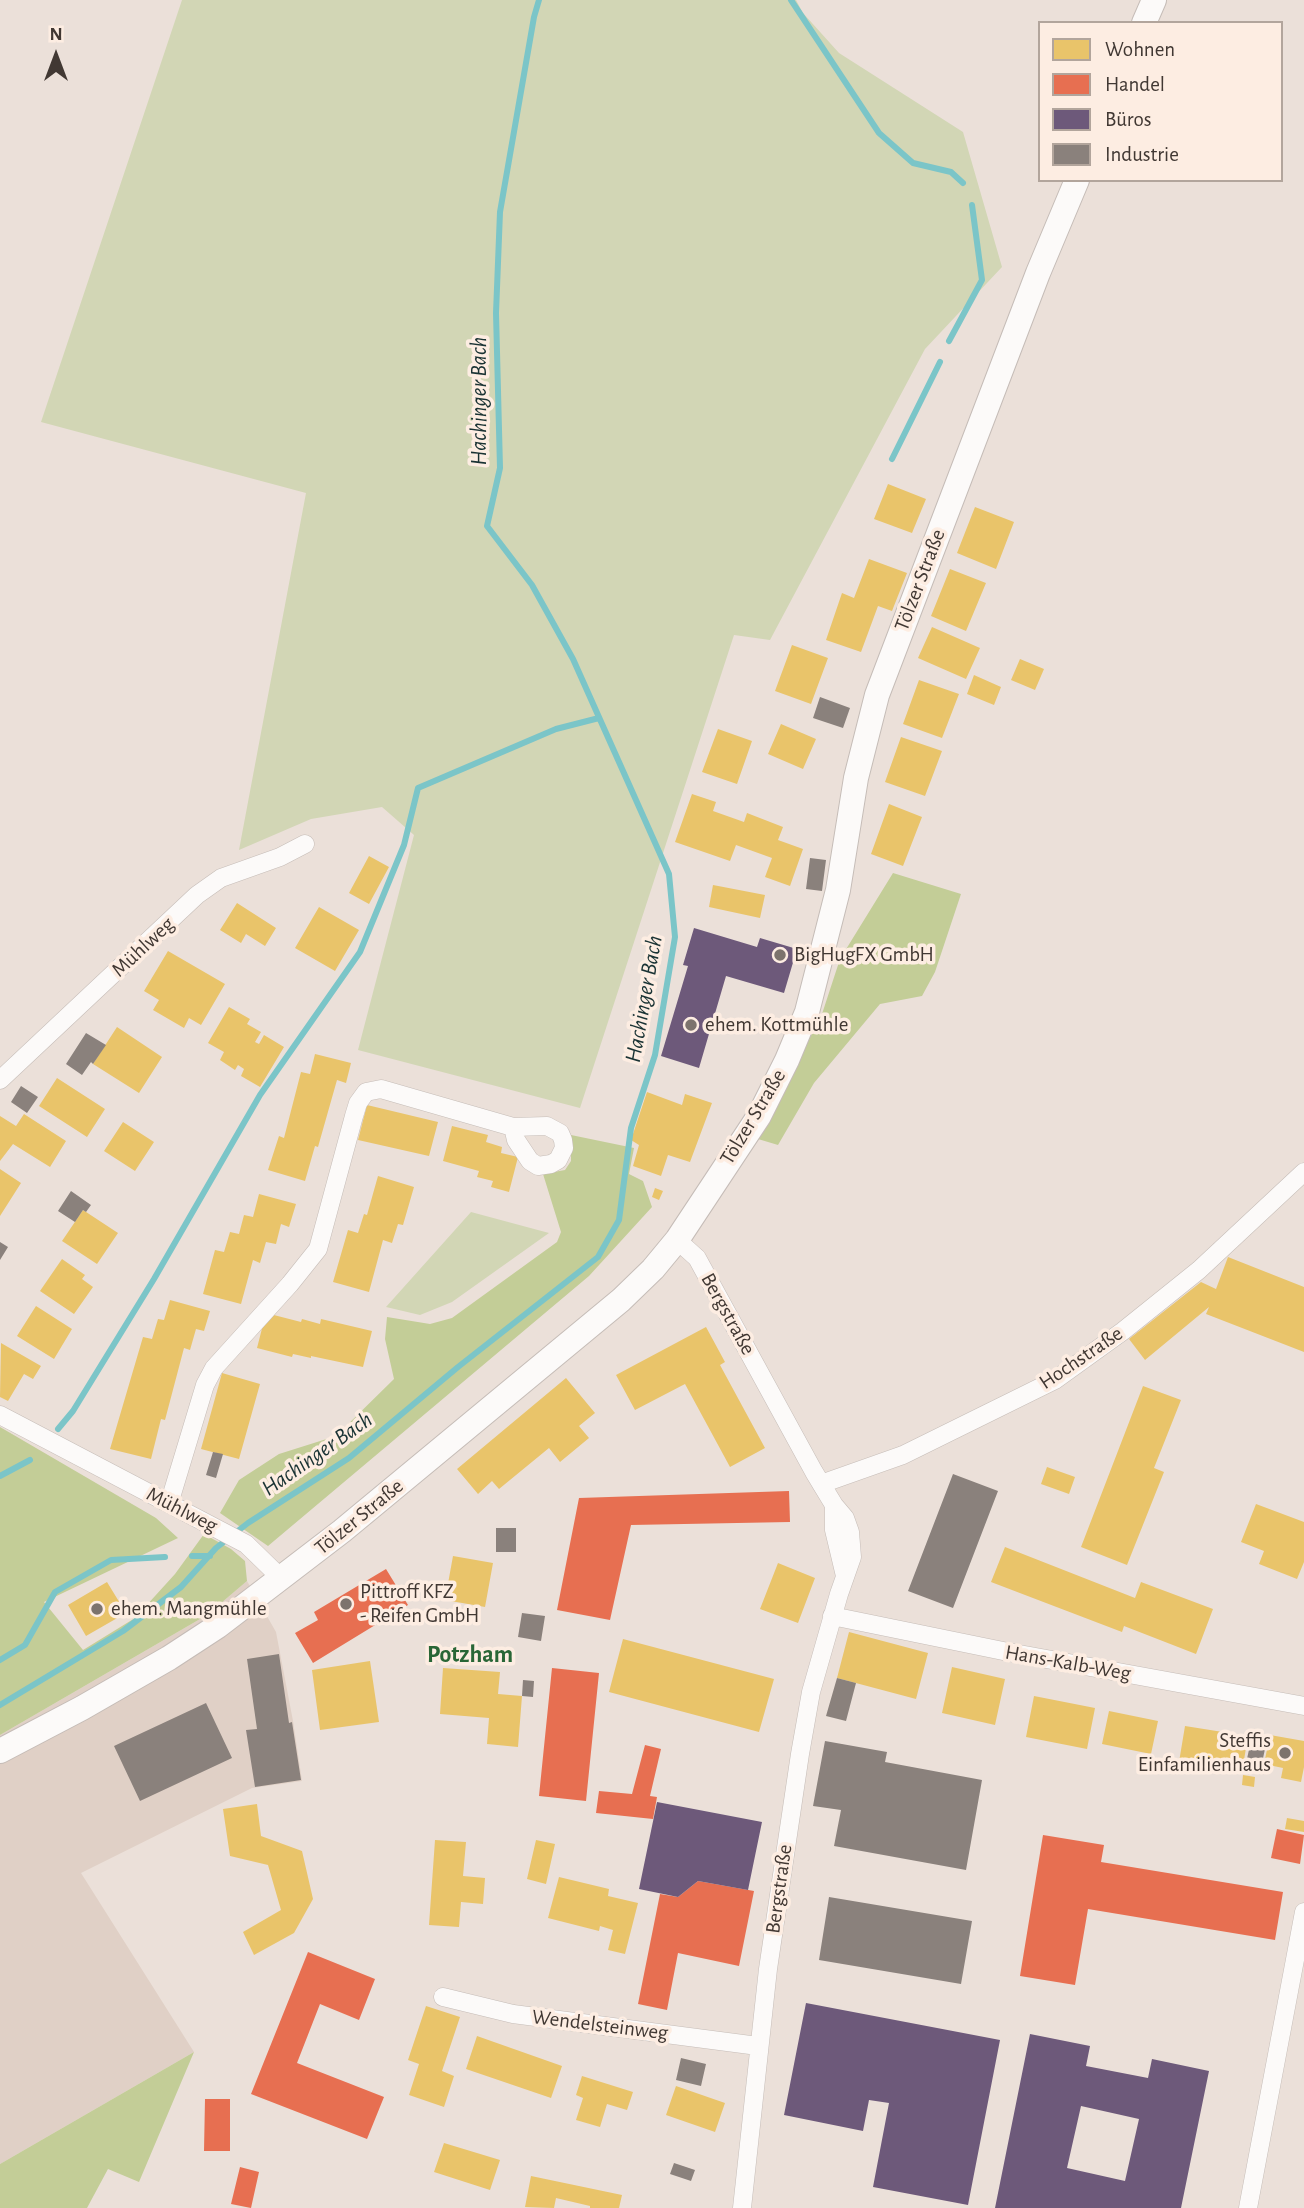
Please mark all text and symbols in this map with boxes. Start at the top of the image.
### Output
north arrow [21,21,91,91]
legend [1038,21,1283,182]
text: N [49,25,63,44]
text: Wohnen [1105,39,1175,60]
text: Handel [1105,74,1165,95]
text: Büros [1105,109,1152,130]
text: Industrie [1105,144,1179,165]
water label: Hachinger Bach [465,337,493,465]
street label: Tölzer Straße [889,526,951,634]
street label: Mühlweg [106,912,180,982]
water label: Hachinger Bach [619,933,669,1065]
place label: BigHugFX GmbH [794,942,934,968]
marker: BigHugFX GmbH [772,947,788,963]
place label: ehem. Kottmühle [705,1012,848,1038]
marker: ehem. Kottmühle [683,1017,699,1033]
street label: Tölzer Straße [715,1065,791,1169]
street label: Bergstraße [695,1269,761,1359]
street label: Hochstraße [1034,1321,1128,1395]
water label: Hachinger Bach [256,1406,378,1502]
street label: Tölzer Straße [310,1474,408,1560]
street label: Mühlweg [142,1481,222,1539]
place label: Pittroff KFZ - Reifen GmbH [360,1579,479,1629]
place label: ehem. Mangmühle [111,1596,267,1622]
marker: Pittroff KFZ - Reifen GmbH [338,1596,354,1612]
marker: ehem. Mangmühle [89,1601,105,1617]
street label: Hans-Kalb-Weg [1003,1640,1133,1686]
district label: Potzham [427,1641,513,1669]
place label: Steffis Einfamilienhaus [1138,1728,1271,1778]
marker: Steffis Einfamilienhaus [1277,1745,1293,1761]
street label: Bergstraße [760,1843,798,1935]
street label: Wendelsteinweg [530,2004,670,2046]

